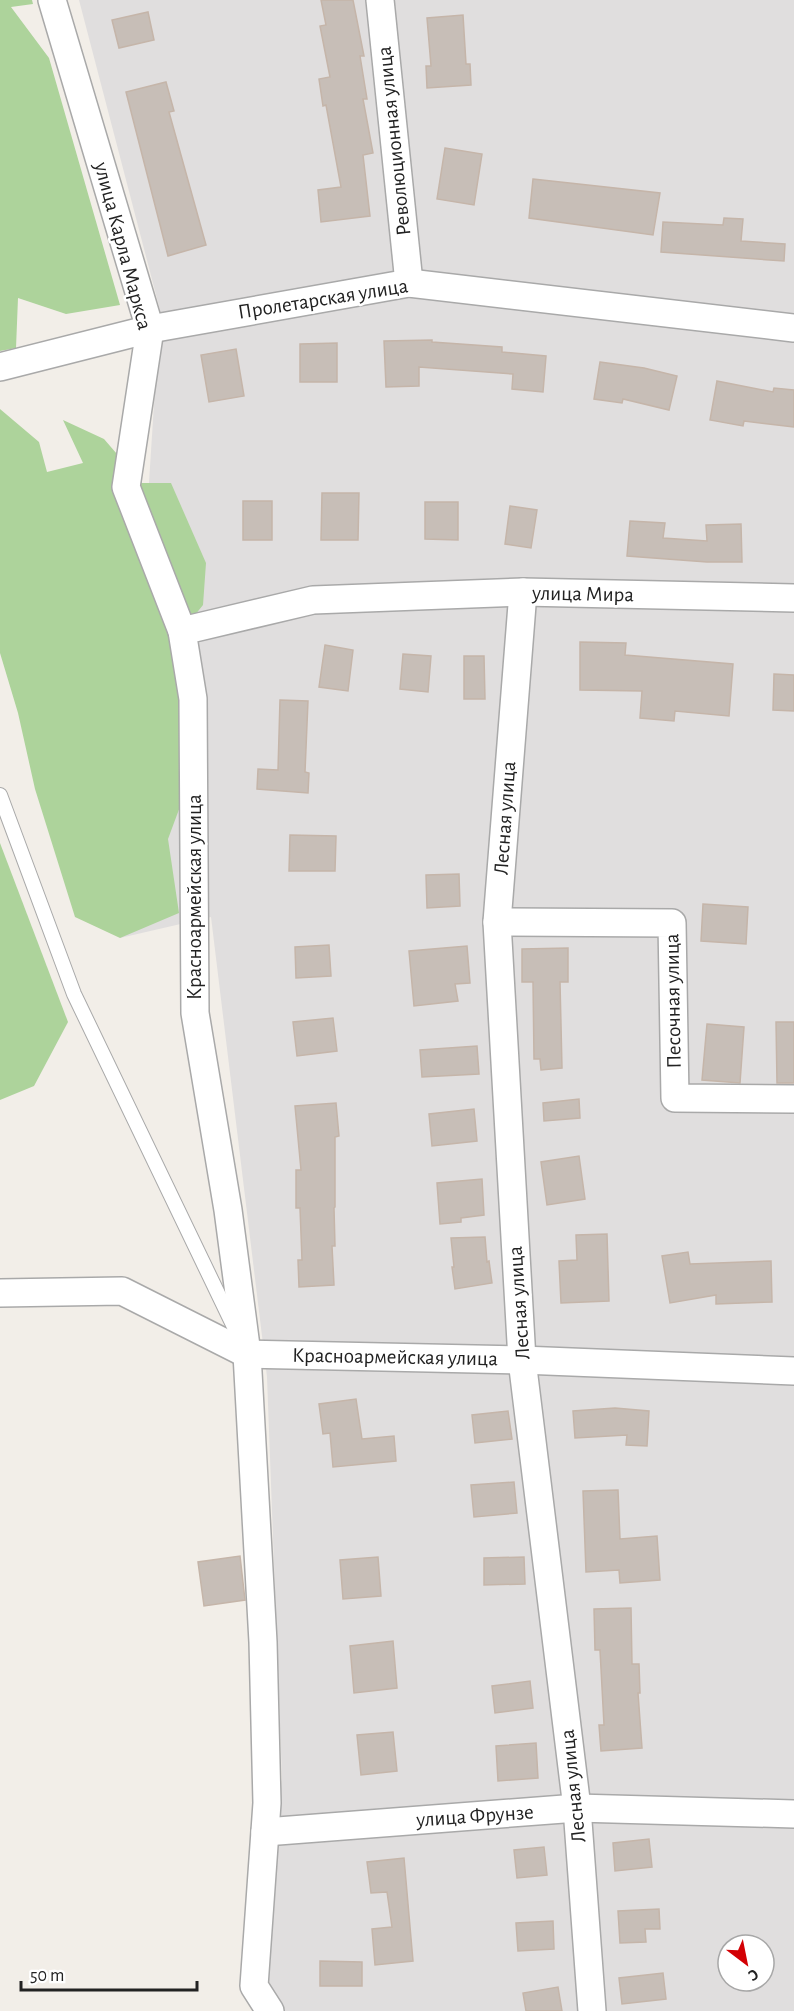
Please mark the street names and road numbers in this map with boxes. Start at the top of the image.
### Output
street label: Революционная улица [374,45,414,237]
street label: улица Карла Маркса [90,159,156,332]
street label: Пролетарская улица [236,275,410,323]
street label: улица Мира [531,583,635,605]
street label: Лесная улица [491,760,519,876]
street label: Красноармейская улица [184,794,205,1000]
street label: Песочная улица [661,933,685,1069]
street label: Лесная улица [505,1245,533,1361]
street label: Красноармейская улица [292,1345,498,1369]
street label: Лесная улица [557,1728,589,1844]
street label: улица Фрунзе [415,1801,534,1831]

